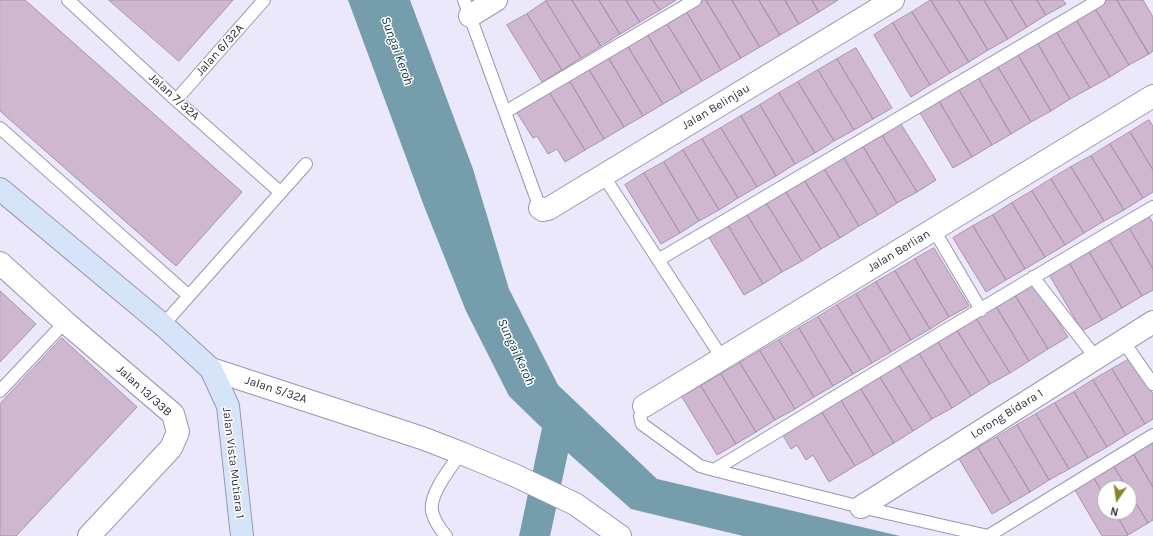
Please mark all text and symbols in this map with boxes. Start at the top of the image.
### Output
water label: Sungai Keroh [377,15,417,87]
street label: Jalan 6/32A [193,21,247,79]
street label: Jalan 7/32A [146,70,202,124]
street label: Jalan Belinjau [679,81,753,133]
street label: Jalan Berlian [865,227,933,275]
water label: Sungai Keroh [494,316,538,388]
street label: Jalan 13/33B [113,362,175,420]
street label: Jalan 5/32A [243,373,309,407]
street label: Lorong Bidara 1 [968,386,1046,442]
street label: Jalan Vista Mutiara 1 [219,407,247,519]
north arrow [1097,480,1137,520]
text: N [1109,504,1120,518]

